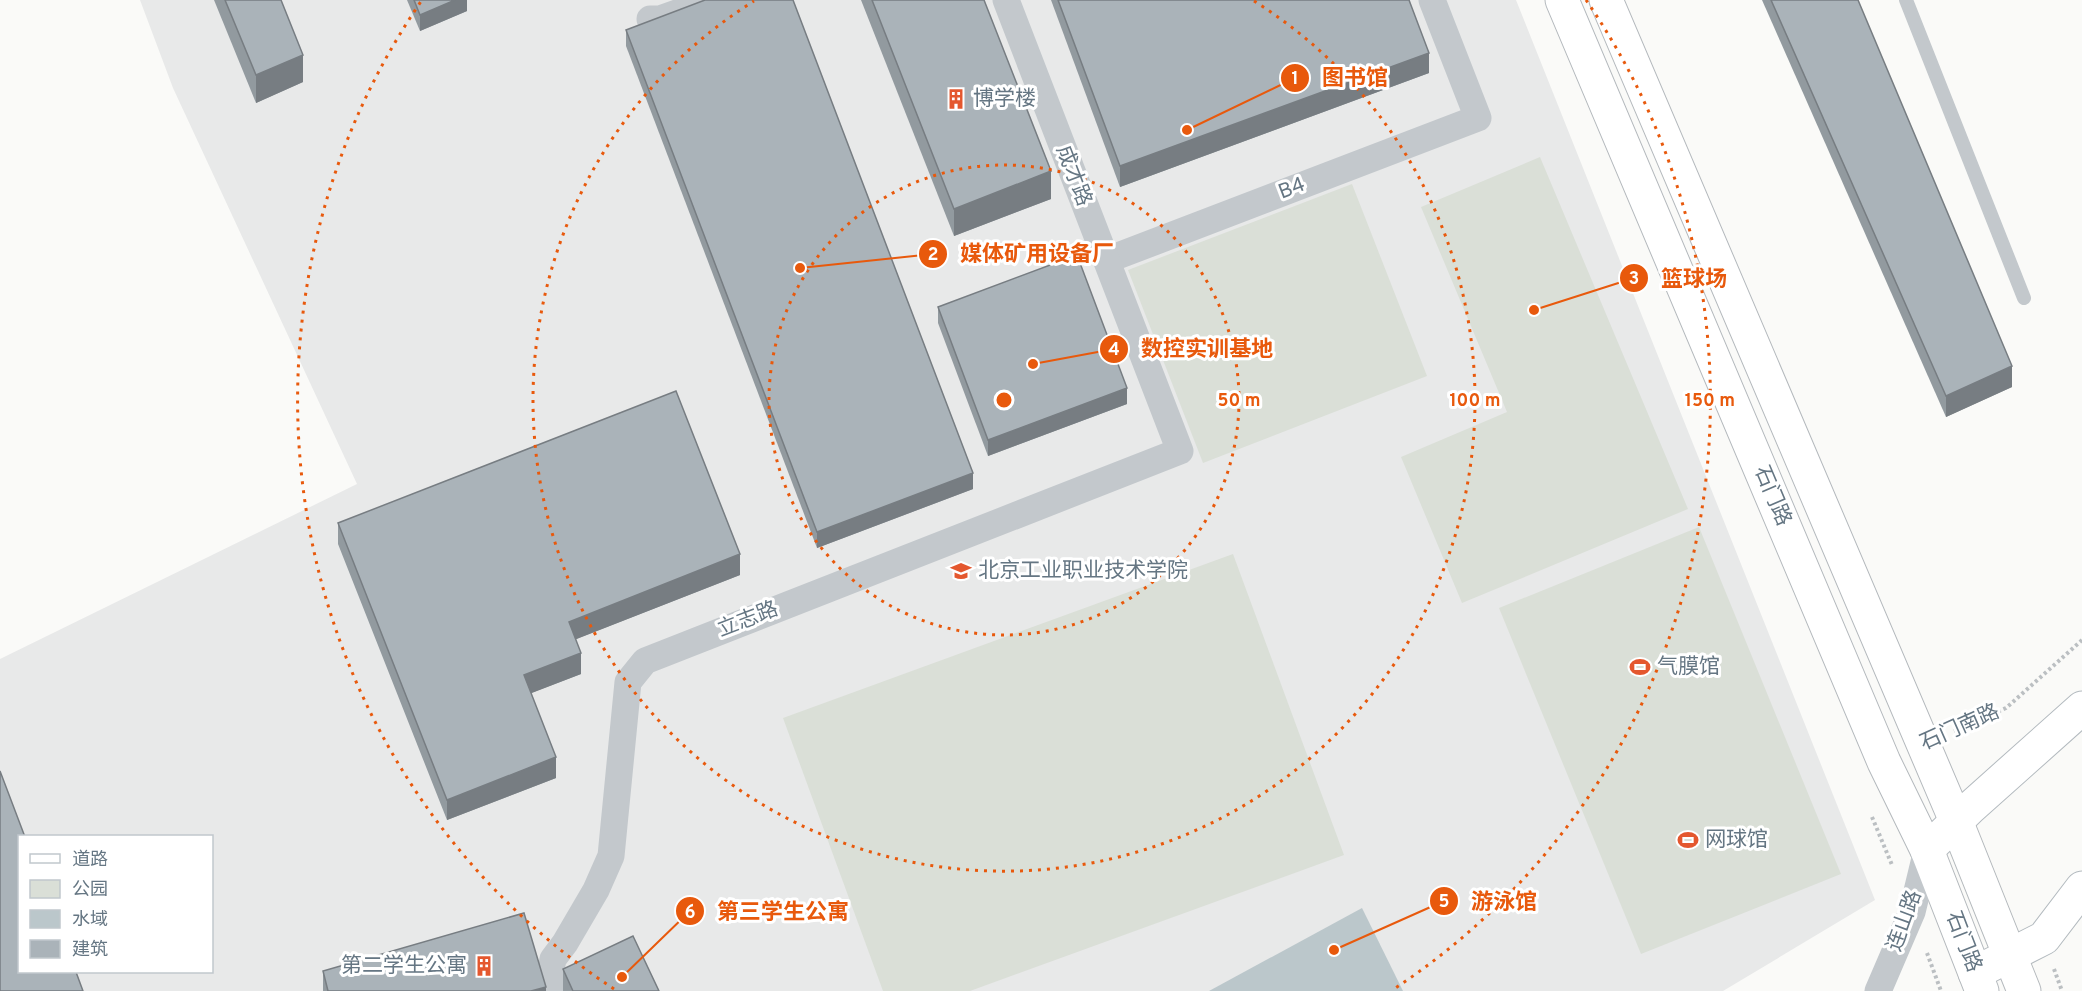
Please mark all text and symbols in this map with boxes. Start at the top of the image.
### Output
callout: 图书馆 [1280,58,1400,98]
text: 图书馆 [1322,66,1388,93]
text: 1 [1291,68,1299,91]
place label: 博学楼 [973,86,1036,113]
building icon: 博学楼 [944,87,968,111]
street label: 成才路 [1049,142,1097,210]
street label: B4 [1275,172,1309,206]
callout: 媒体矿用设备厂 [918,234,1126,274]
text: 媒体矿用设备厂 [960,242,1114,269]
text: 2 [927,244,939,267]
callout: 篮球场 [1619,258,1739,298]
text: 篮球场 [1661,267,1727,294]
text: 3 [1629,268,1639,291]
callout: 数控实训基地 [1099,329,1285,369]
text: 数控实训基地 [1141,337,1273,364]
text: 4 [1108,339,1120,362]
centre of rings [994,390,1014,410]
text: 50 m [1217,390,1261,413]
text: 100 m [1449,390,1501,413]
text: 150 m [1685,390,1735,413]
street label: 石门路 [1747,462,1797,530]
place label: 北京工业职业技术学院 [978,558,1188,585]
school or university icon: 北京工业职业技术学院 [949,559,973,583]
street label: 立志路 [714,596,782,644]
place label: 气膜馆 [1657,654,1720,681]
sports icon: 气膜馆 [1628,655,1652,679]
street label: 石门南路 [1916,699,2004,757]
place label: 网球馆 [1705,827,1768,854]
sports icon: 网球馆 [1676,828,1700,852]
legend [18,835,213,973]
text: 道路 [72,849,108,872]
text: 公园 [72,879,108,902]
callout: 游泳馆 [1429,881,1549,921]
street label: 连山路 [1882,887,1928,955]
text: 游泳馆 [1471,890,1537,917]
callout: 第三学生公寓 [675,891,861,931]
text: 5 [1439,891,1450,914]
text: 第三学生公寓 [717,900,849,927]
text: 6 [684,902,696,925]
street label: 石门路 [1939,908,1987,976]
text: 水域 [72,909,108,932]
text: 建筑 [72,939,108,962]
place label: 第二学生公寓 [341,953,467,980]
building icon: 第二学生公寓 [472,954,496,978]

